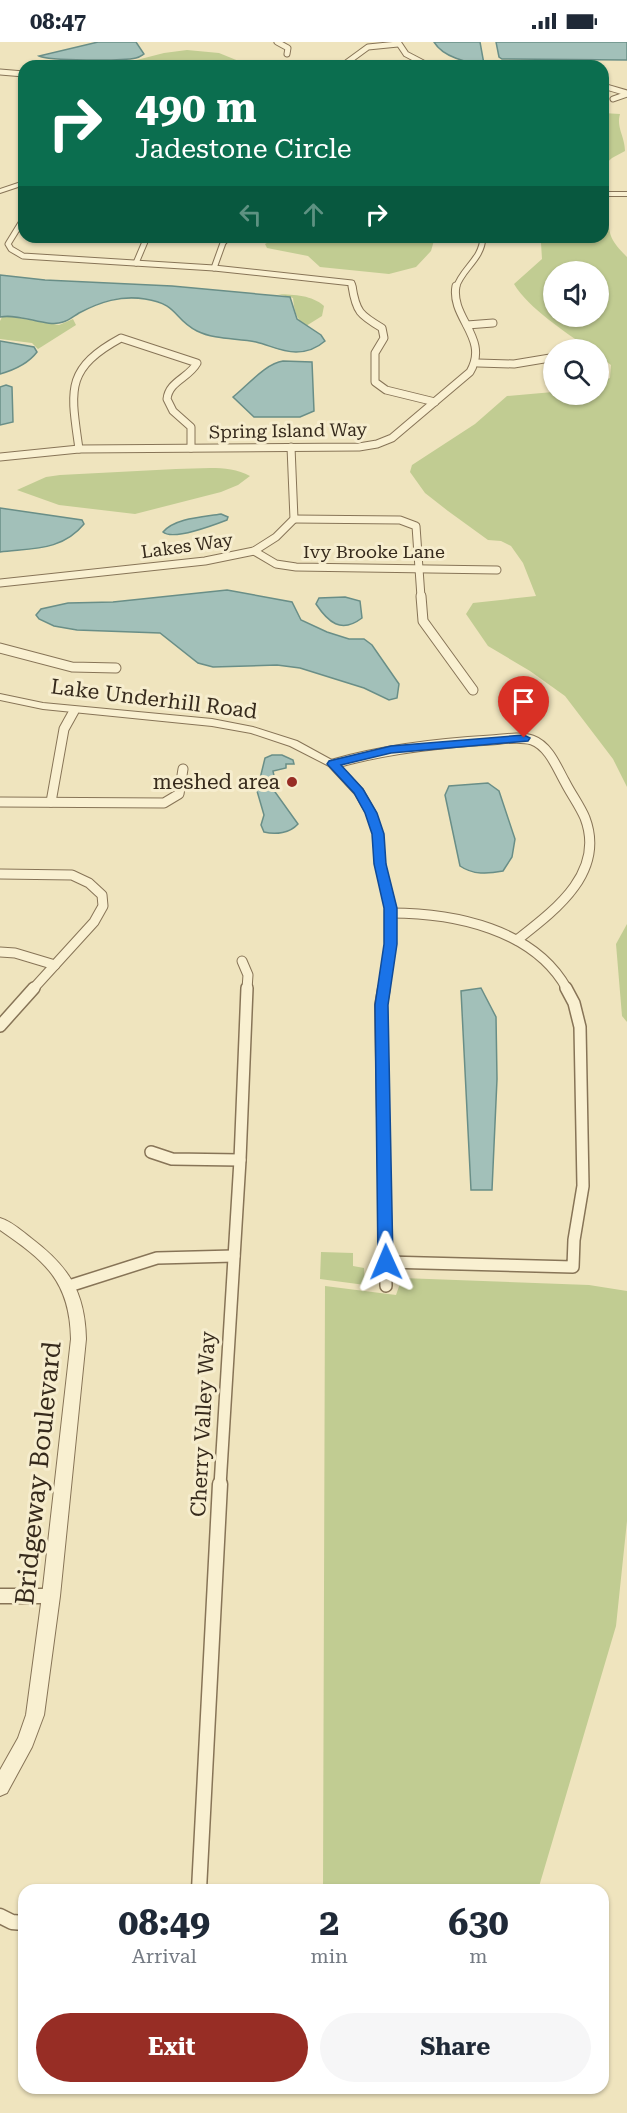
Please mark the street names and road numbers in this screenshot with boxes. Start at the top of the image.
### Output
street label: Spring Island Way [209,419,368,442]
street label: Lakes Way [140,529,234,562]
street label: Ivy Brooke Lane [303,541,445,562]
street label: Lake Underhill Road [49,674,259,724]
street label: Cherry Valley Way [186,1330,220,1517]
street label: Bridgeway Boulevard [9,1339,67,1606]

